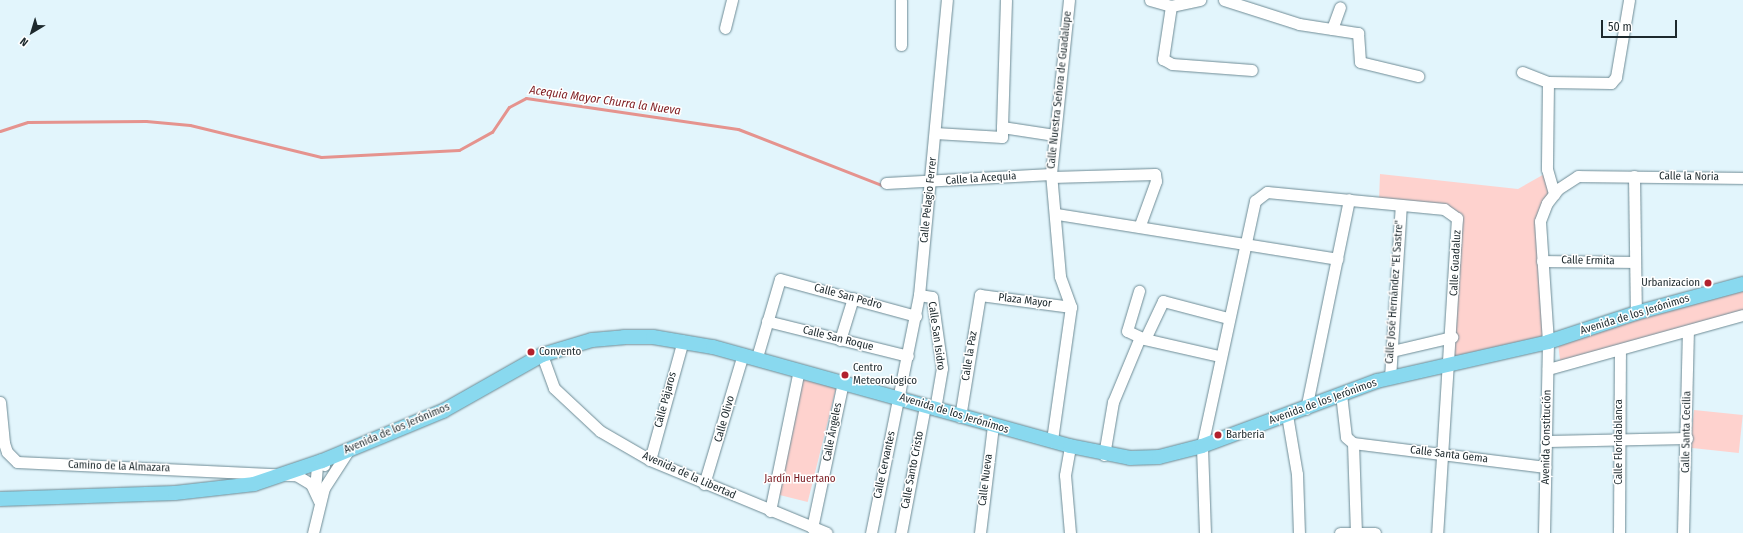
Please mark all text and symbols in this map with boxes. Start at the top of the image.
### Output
street label: Calle Nuestra Señora de Guadalupe [1045,10,1075,170]
north arrow [12,12,52,52]
scale bar [1603,12,1679,38]
text: 50 m [1608,20,1632,34]
text: N [18,35,31,49]
water label: Acequia Mayor Churra la Nueva [528,83,682,119]
street label: Calle Pelagio Ferrer [918,156,940,244]
street label: Calle la Acequia [945,170,1017,188]
street label: Calle la Noria [1659,170,1719,184]
street label: Calle José Hernández "El Sastre" [1383,220,1407,364]
street label: Calle Guadaluz [1448,230,1464,296]
street label: Calle Ermita [1561,254,1615,268]
place label: Urbanizacion [1641,276,1700,290]
marker: Urbanizacion [1703,278,1713,288]
street label: Calle San Pedro [813,282,883,312]
street label: Plaza Mayor [998,291,1052,311]
street label: Avenida de los Jerónimos [1579,292,1691,338]
street label: Calle San Isidro [925,301,947,371]
street label: Calle San Roque [801,324,875,354]
street label: Calle la Paz [960,330,980,382]
place label: Convento [539,345,581,359]
marker: Convento [526,347,536,357]
place label: Centro Meteorologico [853,362,917,388]
marker: Centro Meteorologico [840,370,850,380]
street label: Calle Pájaros [652,371,680,429]
street label: Avenida de los Jerónimos [1267,376,1379,428]
street label: Avenida Constitución [1540,389,1554,485]
street label: Avenida de los Jerónimos [898,391,1010,437]
street label: Calle Santa Cecilia [1680,391,1694,473]
street label: Calle Olivo [712,394,738,444]
street label: Calle Floridablanca [1612,399,1626,485]
street label: Avenida de los Jerónimos [342,401,452,457]
street label: Calle Ángeles [821,402,845,462]
place label: Barberia [1226,428,1265,442]
street label: Calle Cervantes [871,430,899,500]
street label: Calle Santo Cristo [899,430,927,510]
marker: Barberia [1213,430,1223,440]
street label: Calle Santa Gema [1409,444,1489,466]
street label: Avenida de la Libertad [640,449,738,503]
street label: Calle Nueva [976,453,996,507]
street label: Camino de la Almazara [68,459,170,475]
park label: Jardín Huertano [764,472,836,486]

